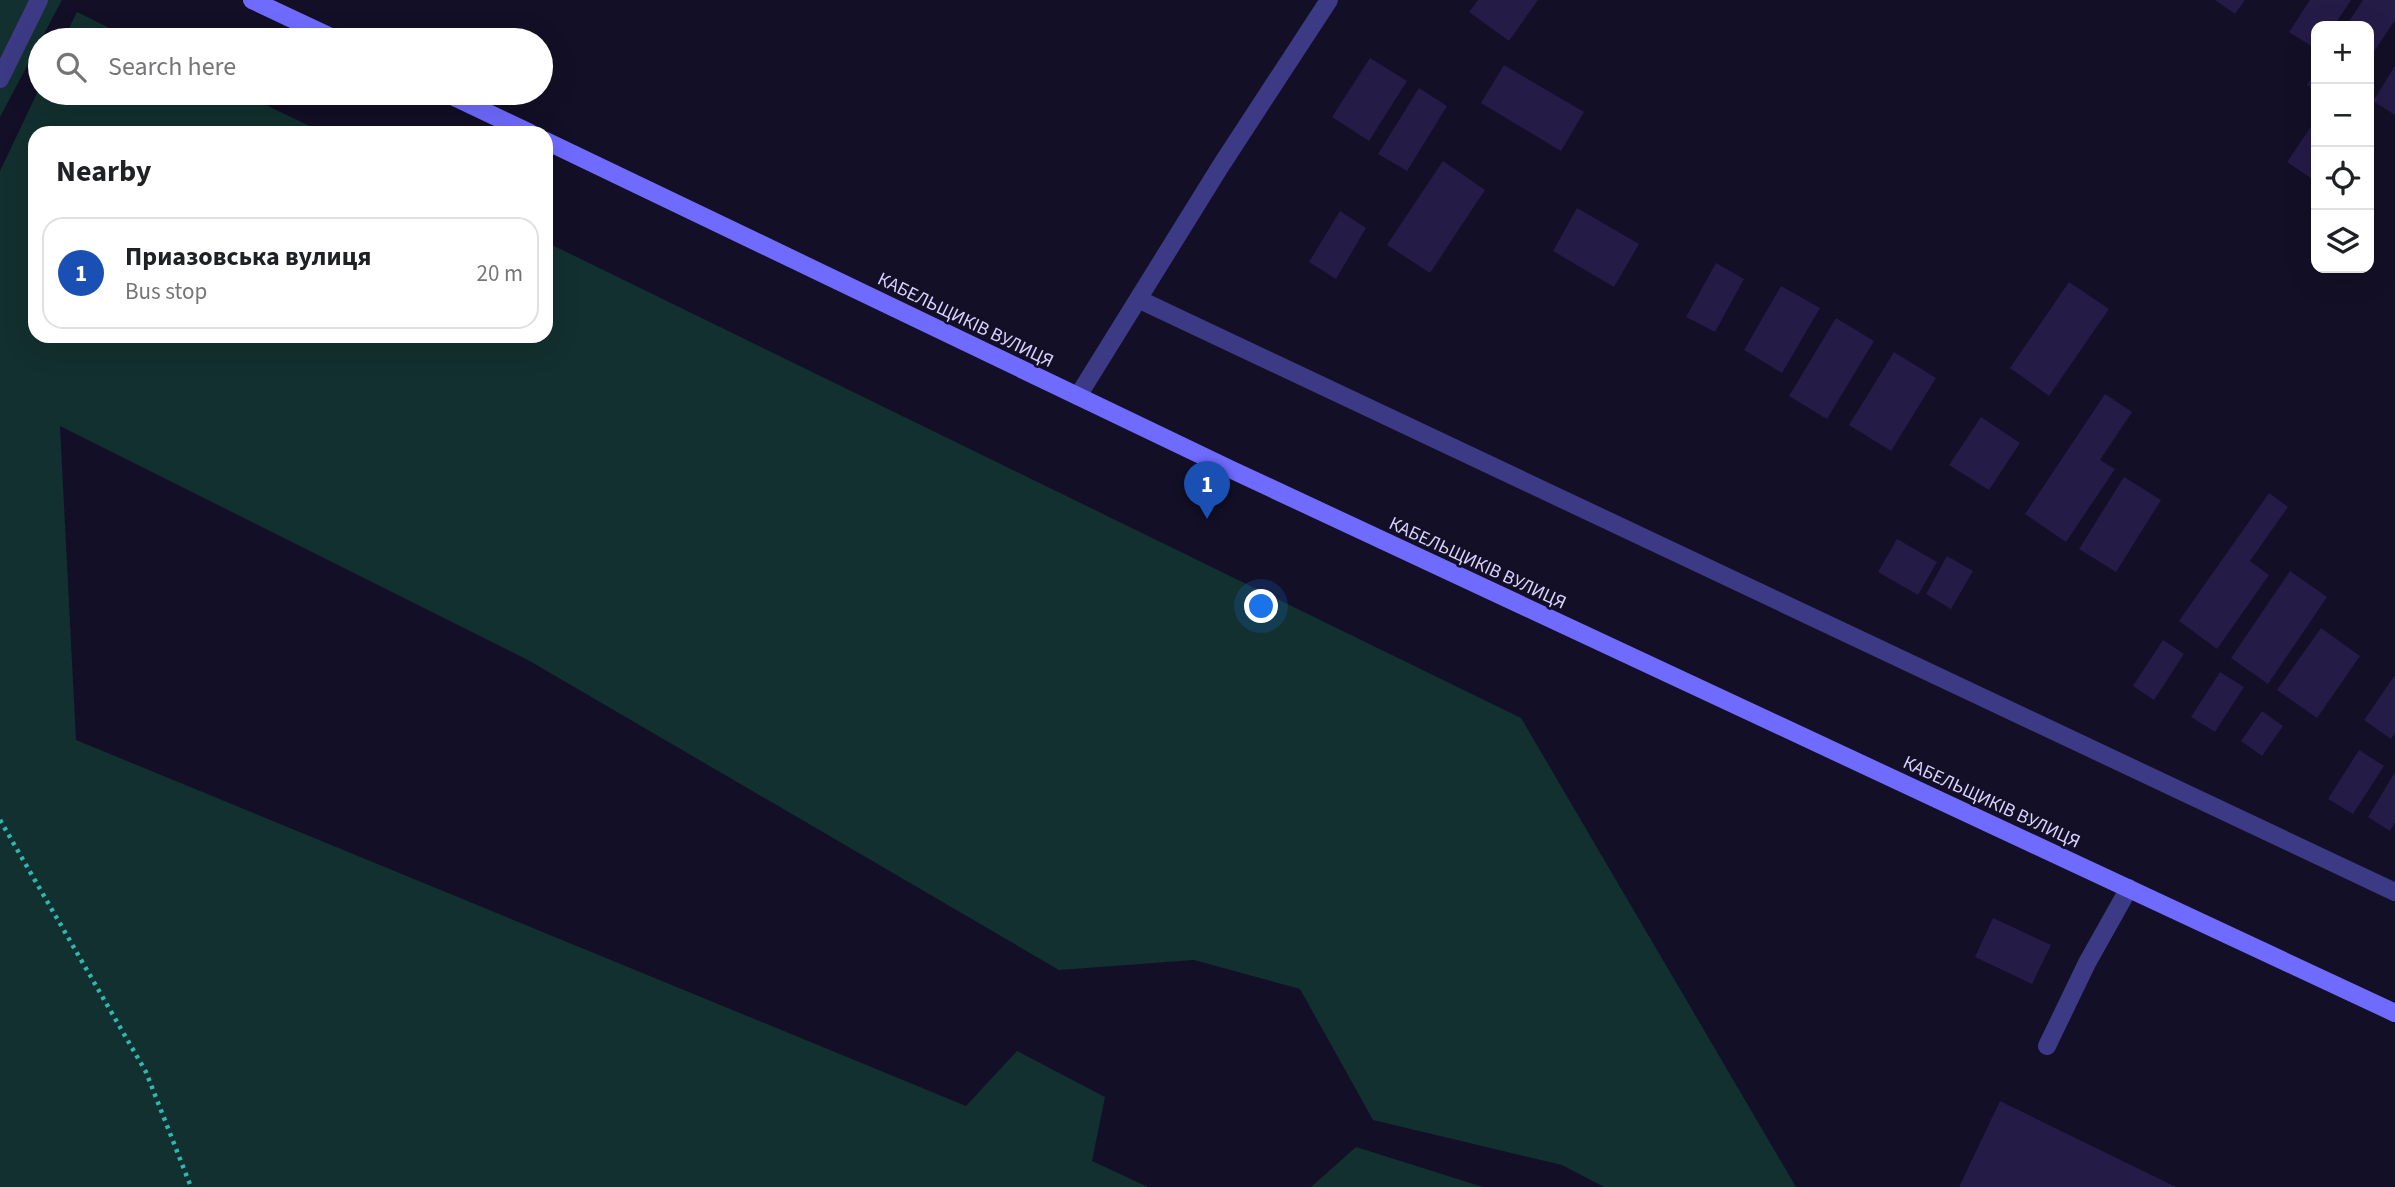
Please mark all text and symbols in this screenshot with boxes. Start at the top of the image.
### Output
map controls [2311,21,2374,273]
button: + [2311,21,2374,84]
search box [28,28,553,105]
icon: search [52,48,90,86]
text: Search here [108,48,236,85]
button: − [2311,84,2374,147]
button: locate [2311,147,2374,210]
text: Nearby [56,150,151,193]
button: layers [2311,210,2374,273]
text: Приазовська вулиця [125,238,371,275]
text: 1 [75,257,87,290]
text: 20 m [476,257,523,290]
street label: КАБЕЛЬЩИКІВ ВУЛИЦЯ [873,266,1058,375]
text: Bus stop [125,275,207,308]
pin: 1 [1184,461,1230,519]
street label: КАБЕЛЬЩИКІВ ВУЛИЦЯ [1384,510,1570,616]
your location [1244,589,1278,623]
street label: КАБЕЛЬЩИКІВ ВУЛИЦЯ [1898,749,2084,855]

